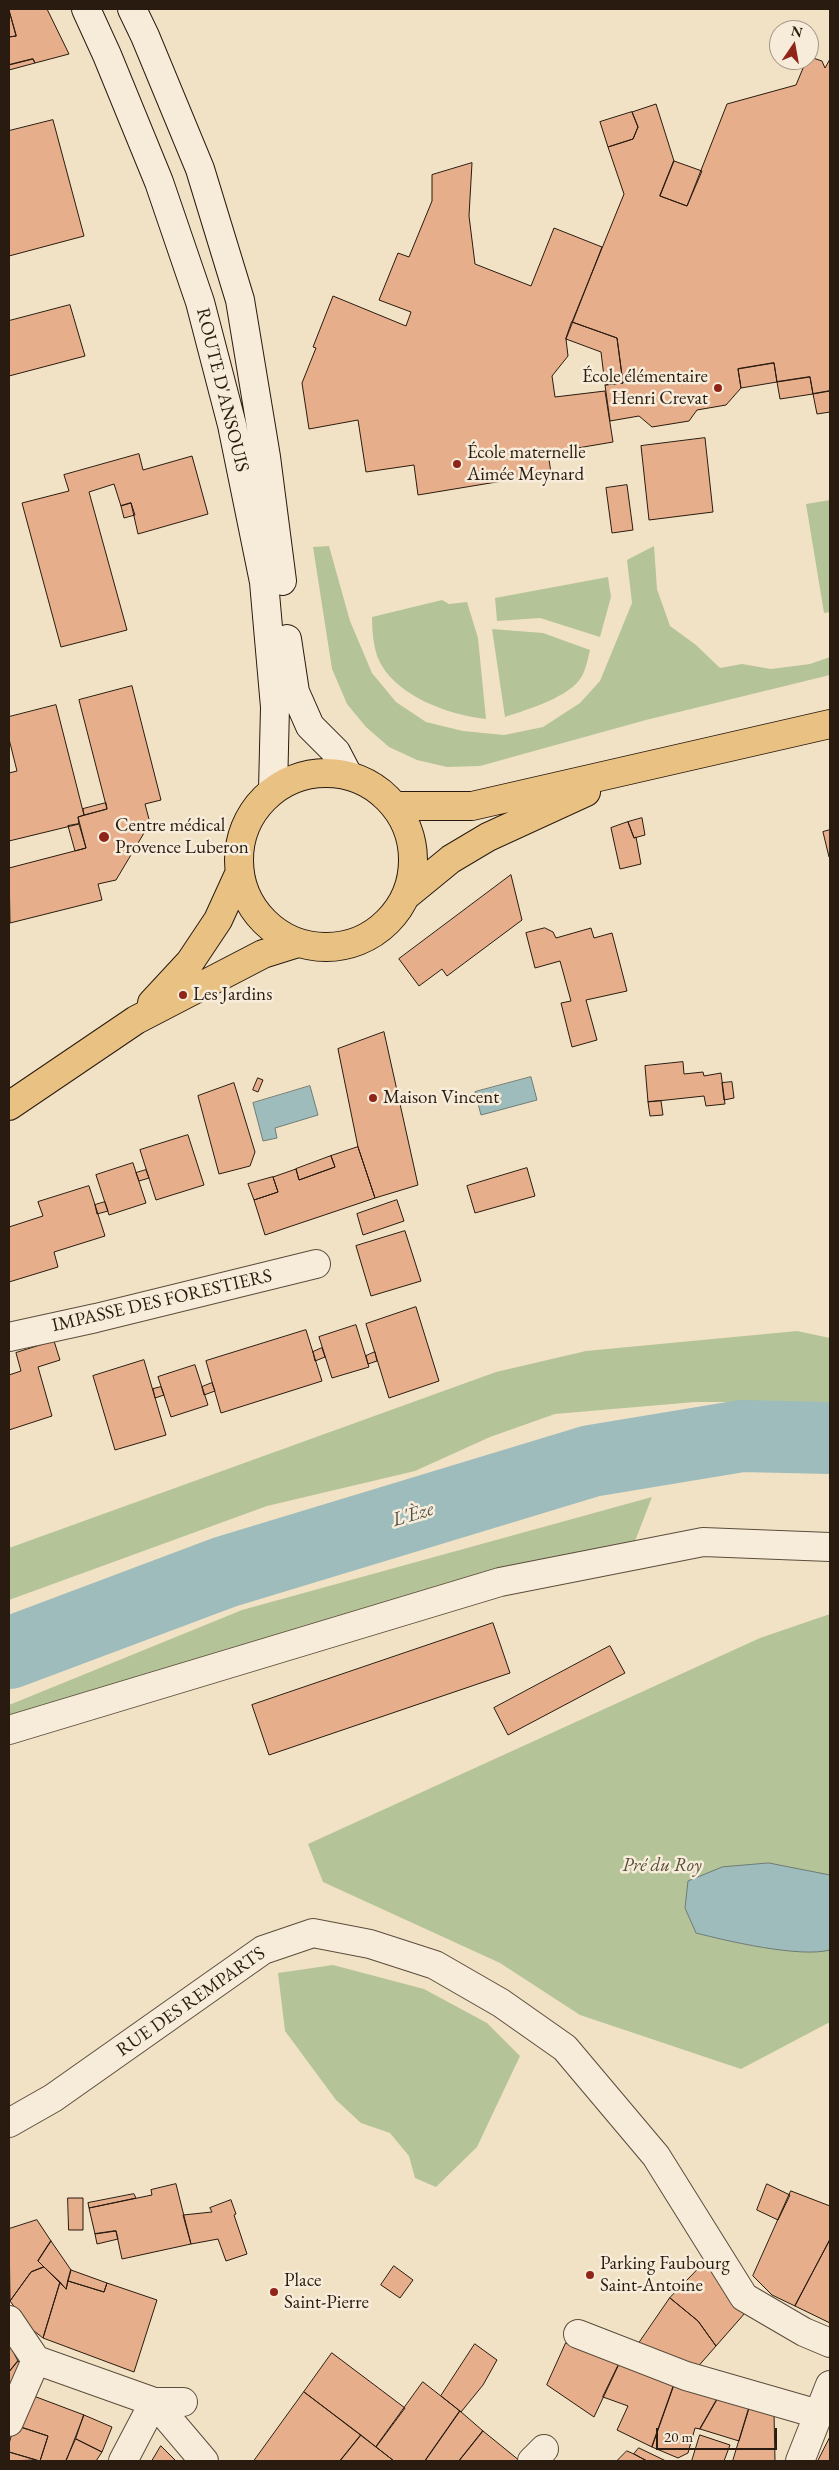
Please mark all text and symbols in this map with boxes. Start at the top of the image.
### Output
north arrow [769,20,819,70]
text: N [789,21,804,41]
street label: ROUTE D'ANSOUIS [191,306,253,474]
place label: École élémentaire Henri Crevat [582,366,708,410]
marker: École élémentaire Henri Crevat [712,382,724,394]
place label: École maternelle Aimée Meynard [467,442,586,486]
marker: École maternelle Aimée Meynard [451,458,463,470]
place label: Centre médical Provence Luberon [115,815,249,859]
marker: Centre médical Provence Luberon [97,830,111,844]
place label: Les Jardins [193,984,272,1006]
marker: Les Jardins [177,989,189,1001]
place label: Maison Vincent [383,1087,499,1109]
marker: Maison Vincent [367,1092,379,1104]
street label: IMPASSE DES FORESTIERS [50,1265,274,1337]
water label: L'Èze [389,1497,437,1533]
park label: Pré du Roy [622,1855,702,1877]
street label: RUE DES REMPARTS [112,1942,270,2062]
place label: Parking Faubourg Saint-Antoine [600,2253,730,2297]
marker: Parking Faubourg Saint-Antoine [584,2269,596,2281]
place label: Place Saint-Pierre [284,2270,369,2314]
marker: Place Saint-Pierre [268,2286,280,2298]
scale bar [659,2418,780,2450]
text: 20 m [664,2427,693,2446]

